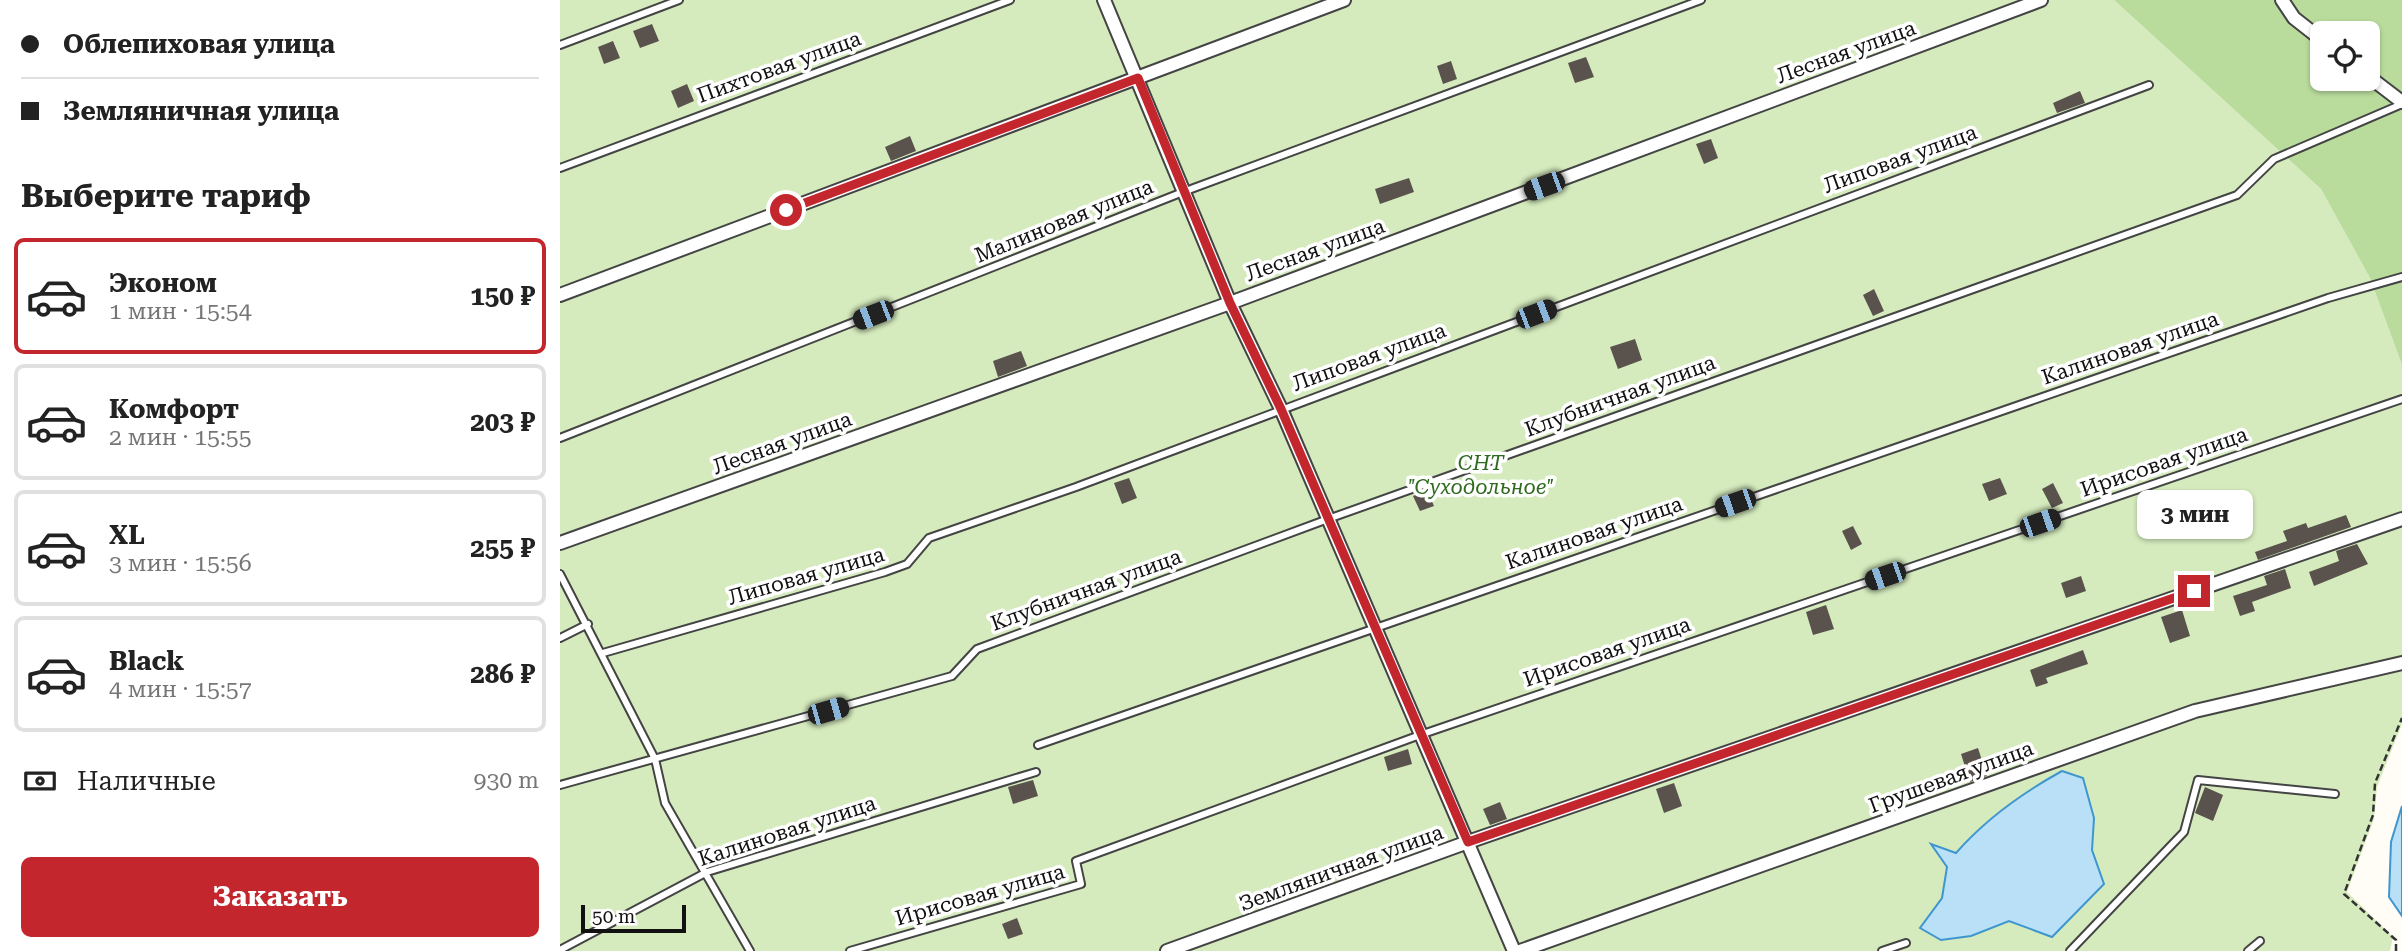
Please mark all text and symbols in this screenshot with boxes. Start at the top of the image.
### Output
street label: Лесная улица [1773,16,1919,88]
map controls [2310,21,2380,91]
button: locate [2310,21,2380,91]
street label: Пихтовая улица [694,26,865,108]
text: Облепиховая улица [63,29,335,59]
text: Земляничная улица [63,96,339,126]
street label: Липовая улица [1820,120,1981,198]
car [1521,169,1568,203]
street label: Малиновая улица [971,174,1157,268]
text: Выберите тариф [21,177,311,215]
route start [770,194,802,226]
street label: Лесная улица [1242,214,1388,286]
icon: car [25,265,88,328]
text: Эконом [109,268,217,298]
text: 150 ₽ [470,281,535,311]
car [1513,297,1560,331]
text: 1 мин · 15:54 [109,298,252,325]
car [850,298,897,332]
street label: Калиновая улица [2038,306,2222,390]
street label: Липовая улица [1289,318,1450,396]
street label: Клубничная улица [1521,350,1719,442]
icon: car [25,391,88,454]
text: Комфорт [109,394,239,424]
text: 203 ₽ [470,407,535,437]
street label: Лесная улица [709,407,855,479]
street label: Ирисовая улица [2077,422,2251,502]
text: 2 мин · 15:55 [109,424,252,451]
park label: СНТ "Суходольное" [1408,451,1554,499]
car [1712,486,1759,520]
callout: 3 мин [2136,490,2252,538]
street label: Калиновая улица [1502,491,1686,575]
text: 3 мин [2161,501,2229,528]
car [2017,506,2064,540]
icon: car [25,517,88,580]
text: XL [109,520,145,550]
text: 255 ₽ [470,533,535,563]
street label: Липовая улица [725,542,888,610]
street label: Клубничная улица [987,544,1185,636]
text: 3 мин · 15:56 [109,550,252,577]
car [1862,559,1909,593]
route end [2178,575,2210,607]
street label: Ирисовая улица [1520,612,1694,692]
icon: car [25,643,88,706]
text: Black [109,646,184,676]
text: 286 ₽ [470,659,535,689]
text: 4 мин · 15:57 [109,676,252,703]
car [805,695,852,727]
street label: Грушевая улица [1866,736,2037,818]
icon: cash [21,762,59,800]
text: Наличные [77,766,216,796]
text: 930 m [474,767,539,794]
street label: Калиновая улица [695,791,879,871]
street label: Земляничная улица [1236,820,1447,916]
button: Заказать [21,857,539,937]
street label: Ирисовая улица [893,859,1068,931]
scale bar [581,902,686,934]
text: 50 m [592,905,635,928]

